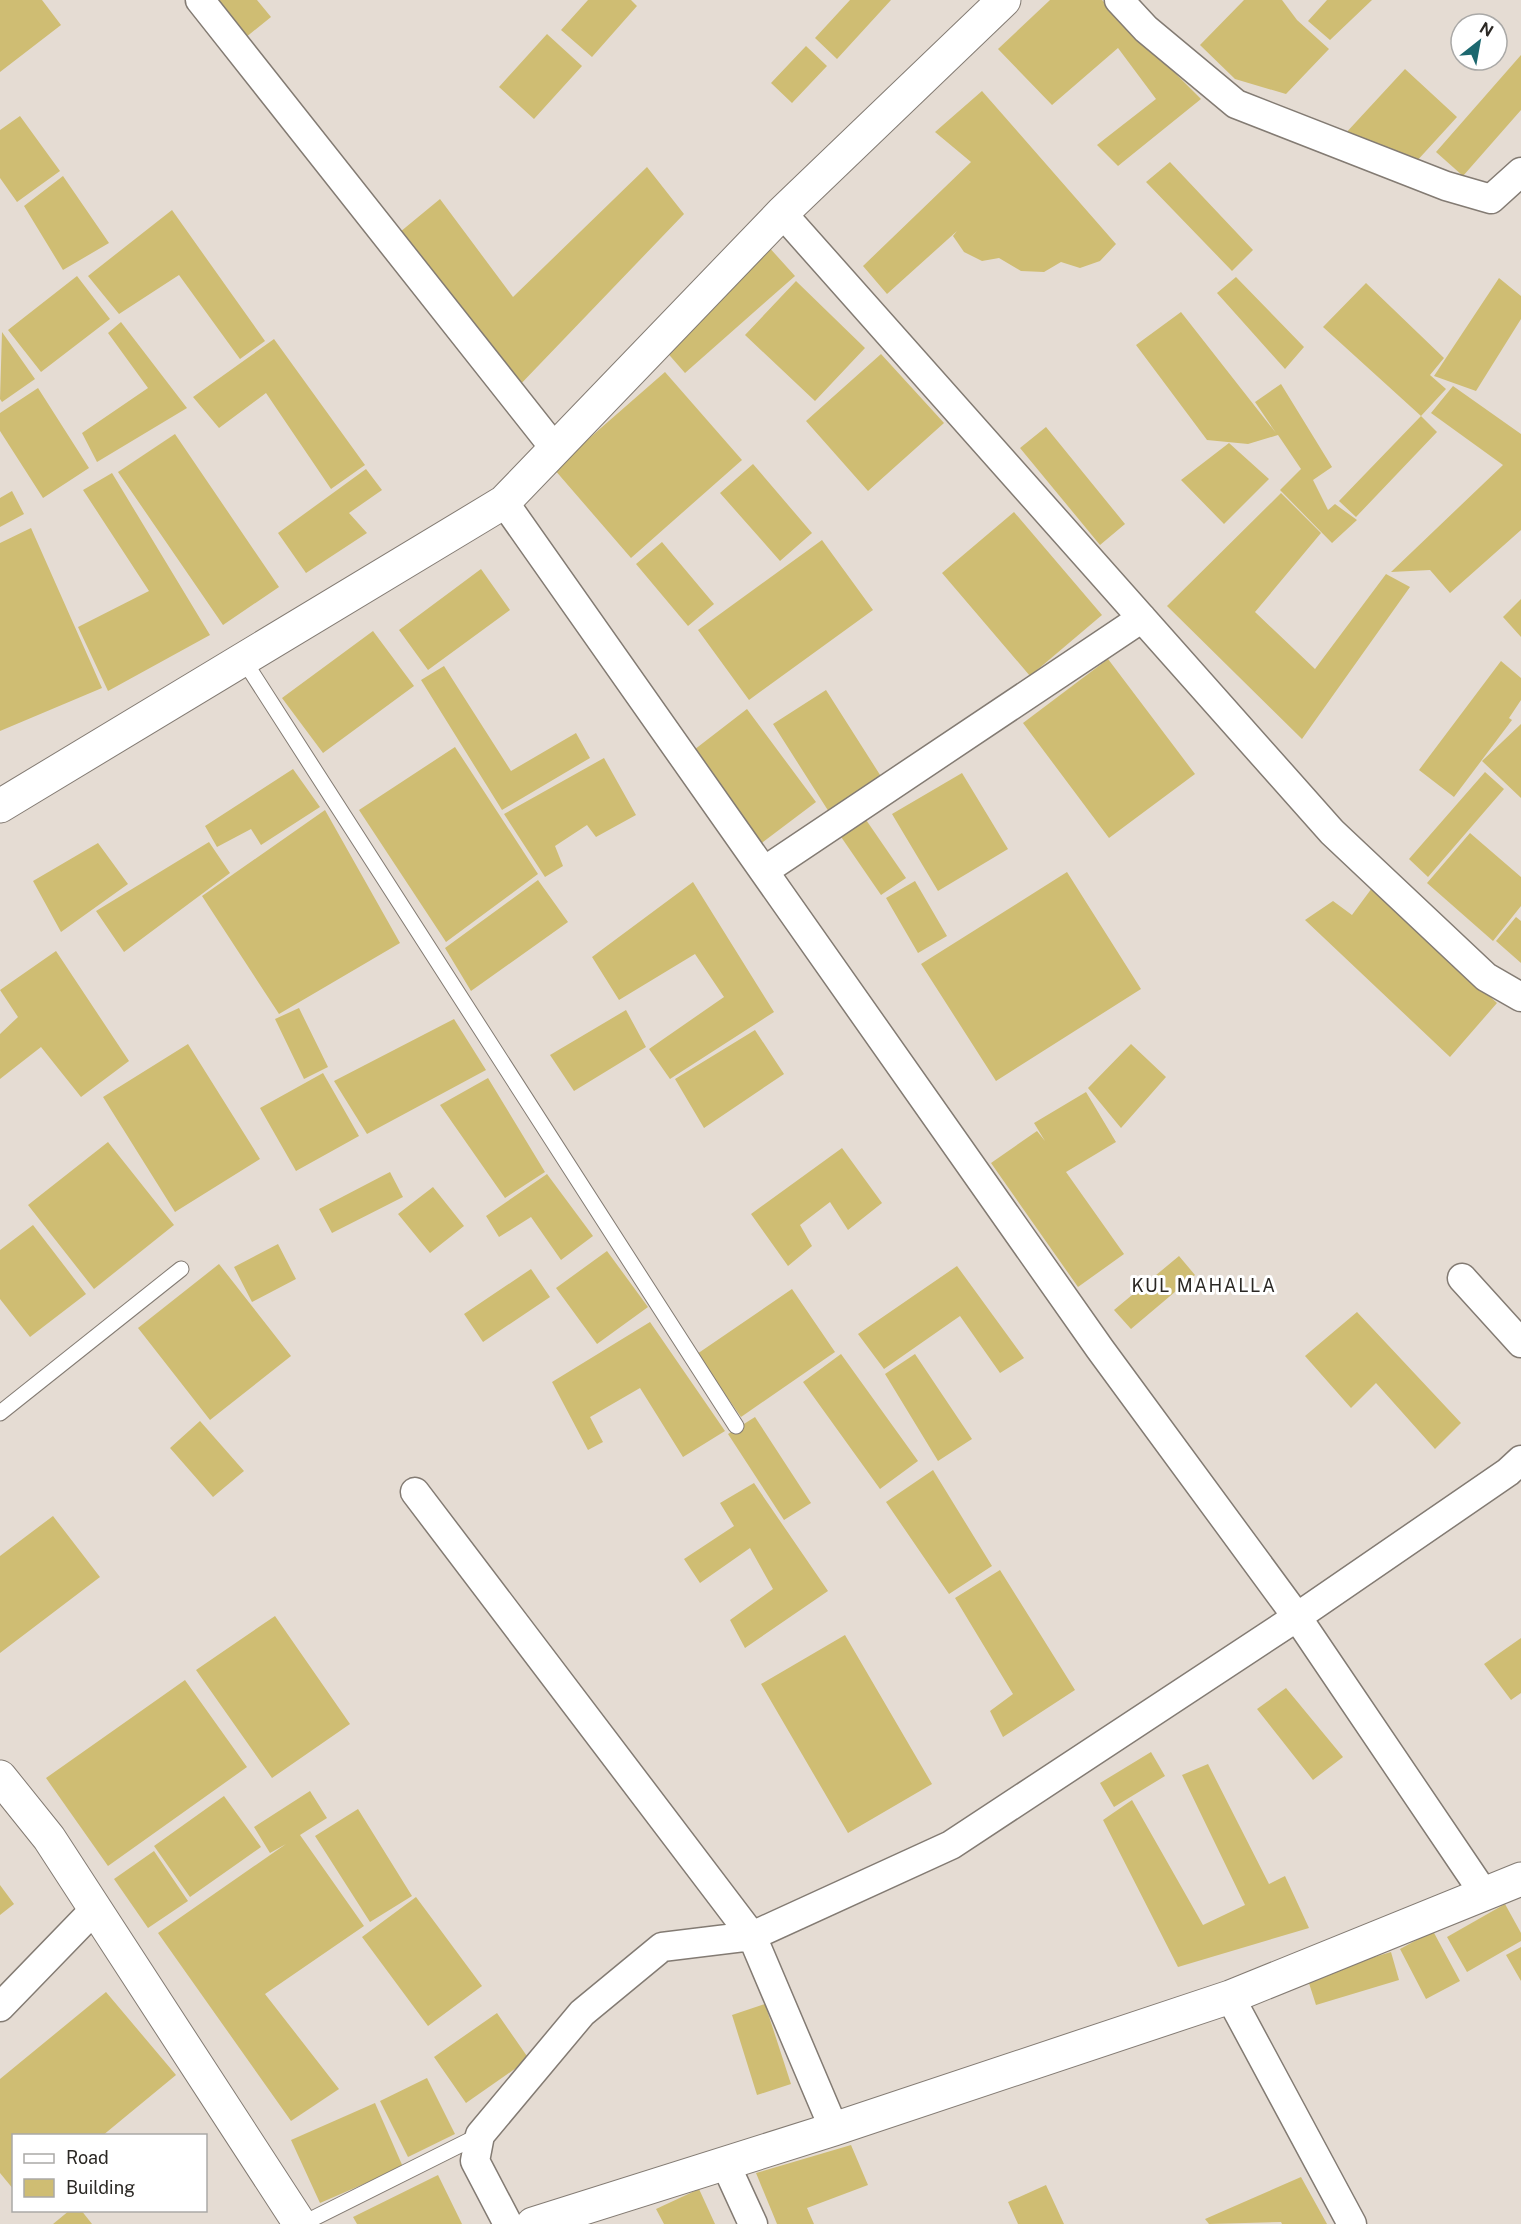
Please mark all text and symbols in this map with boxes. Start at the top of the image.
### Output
north arrow [1449,12,1509,72]
text: N [1476,18,1497,41]
district label: KUL MAHALLA [1132,1275,1276,1296]
legend [12,2134,207,2212]
text: Road [66,2147,109,2168]
text: Building [66,2177,135,2198]

